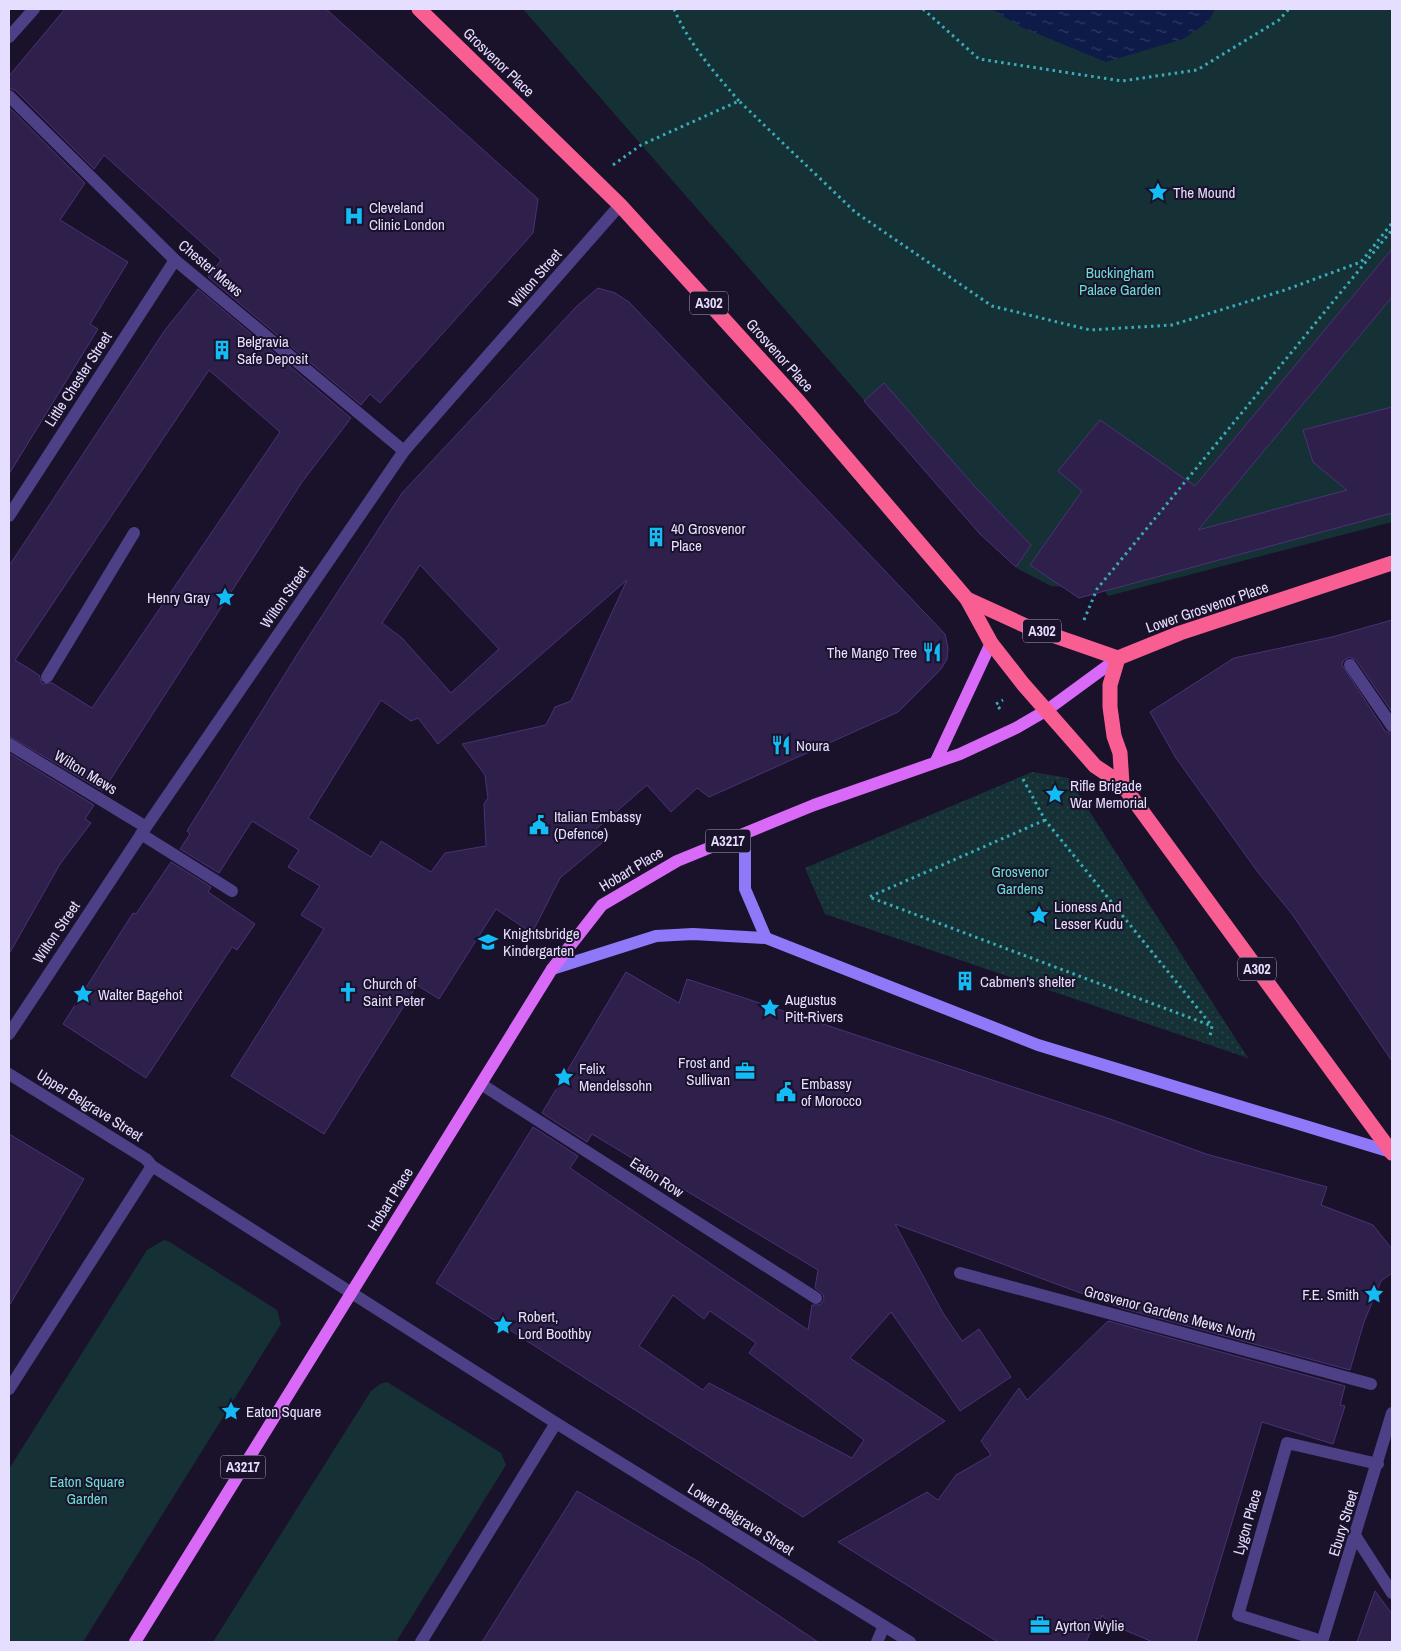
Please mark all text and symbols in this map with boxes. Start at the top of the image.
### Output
street label: Grosvenor Place [459,23,539,101]
place icon: The Mound [1147,181,1169,203]
place label: The Mound [1173,182,1235,203]
place label: Cleveland Clinic London [369,197,445,235]
hospital icon: Cleveland Clinic London [343,205,365,227]
street label: Chester Mews [174,235,248,301]
street label: Wilton Street [504,244,567,312]
park label: Buckingham Palace Garden [1079,262,1161,300]
road number: A302 [690,292,728,314]
street label: Grosvenor Place [742,314,819,396]
street label: Little Chester Street [39,327,117,431]
place label: Belgravia Safe Deposit [237,331,309,369]
building icon: Belgravia Safe Deposit [211,339,233,361]
place label: 40 Grosvenor Place [671,518,746,556]
building icon: 40 Grosvenor Place [645,526,667,548]
street label: Wilton Street [255,561,313,632]
street label: Lower Grosvenor Place [1143,576,1271,638]
place icon: Henry Gray [214,586,236,608]
place label: Henry Gray [147,587,211,608]
road number: A302 [1023,620,1061,642]
restaurant icon: The Mango Tree [921,641,943,663]
place label: The Mango Tree [827,642,917,663]
restaurant icon: Noura [770,734,792,756]
place label: Noura [796,735,830,756]
street label: Wilton Mews [50,745,122,799]
place label: Rifle Brigade War Memorial [1070,775,1147,813]
place icon: Rifle Brigade War Memorial [1044,783,1066,805]
place label: Italian Embassy (Defence) [554,806,642,844]
public building icon: Italian Embassy (Defence) [528,814,550,836]
road number: A3217 [706,829,750,852]
street label: Hobart Place [595,842,667,896]
park label: Grosvenor Gardens [991,861,1049,899]
street label: Wilton Street [27,896,85,967]
place label: Lioness And Lesser Kudu [1054,896,1123,934]
place icon: Lioness And Lesser Kudu [1028,904,1050,926]
place label: Knightsbridge Kindergarten [503,923,580,961]
school or university icon: Knightsbridge Kindergarten [477,931,499,953]
road number: A302 [1238,958,1276,981]
building icon: Cabmen's shelter [954,970,976,992]
place label: Cabmen's shelter [980,971,1075,992]
place label: Church of Saint Peter [363,973,425,1011]
church icon: Church of Saint Peter [337,981,359,1003]
place icon: Walter Bagehot [72,983,94,1005]
place label: Walter Bagehot [98,984,183,1005]
place label: Augustus Pitt-Rivers [784,989,843,1027]
place icon: Augustus Pitt-Rivers [759,997,781,1019]
place label: Frost and Sullivan [678,1052,730,1090]
place label: Felix Mendelssohn [579,1058,652,1096]
office icon: Frost and Sullivan [734,1060,756,1082]
street label: Upper Belgrave Street [33,1064,148,1146]
place icon: Felix Mendelssohn [553,1066,575,1088]
place label: Embassy of Morocco [801,1073,862,1111]
public building icon: Embassy of Morocco [775,1081,797,1103]
street label: Eaton Row [626,1152,688,1202]
street label: Hobart Place [362,1163,418,1235]
street label: Grosvenor Gardens Mews North [1082,1280,1258,1346]
place icon: F.E. Smith [1363,1283,1385,1305]
place label: F.E. Smith [1302,1284,1359,1305]
place label: Robert, Lord Boothby [518,1306,592,1344]
place icon: Robert, Lord Boothby [492,1314,514,1336]
place icon: Eaton Square [220,1400,242,1422]
place label: Eaton Square [246,1401,321,1422]
road number: A3217 [220,1455,266,1478]
park label: Eaton Square Garden [49,1471,125,1509]
street label: Lower Belgrave Street [684,1478,799,1560]
street label: Lygon Place [1228,1487,1266,1557]
street label: Ebury Street [1323,1487,1363,1559]
office icon: Ayrton Wylie [1029,1614,1051,1636]
place label: Ayrton Wylie [1054,1615,1125,1636]

